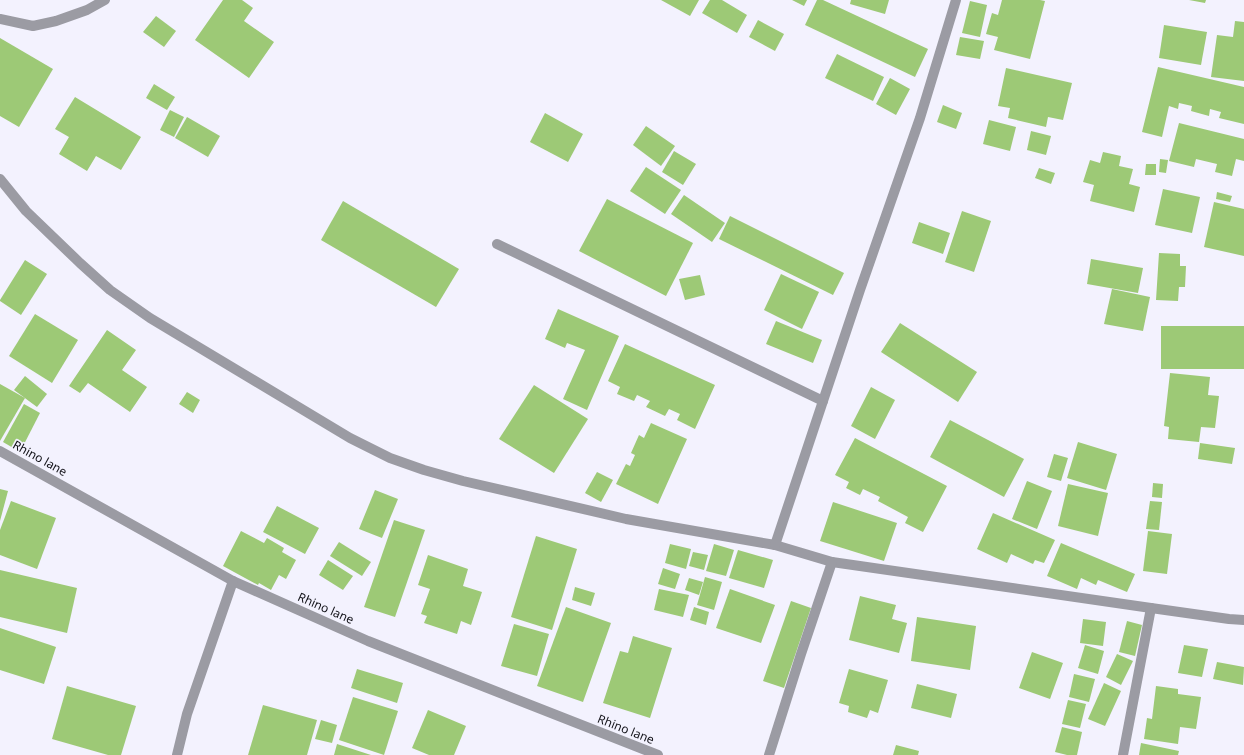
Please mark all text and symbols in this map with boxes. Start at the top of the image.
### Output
street label: Rhino lane [10,436,70,480]
street label: Rhino lane [295,588,357,628]
street label: Rhino lane [595,710,657,748]

